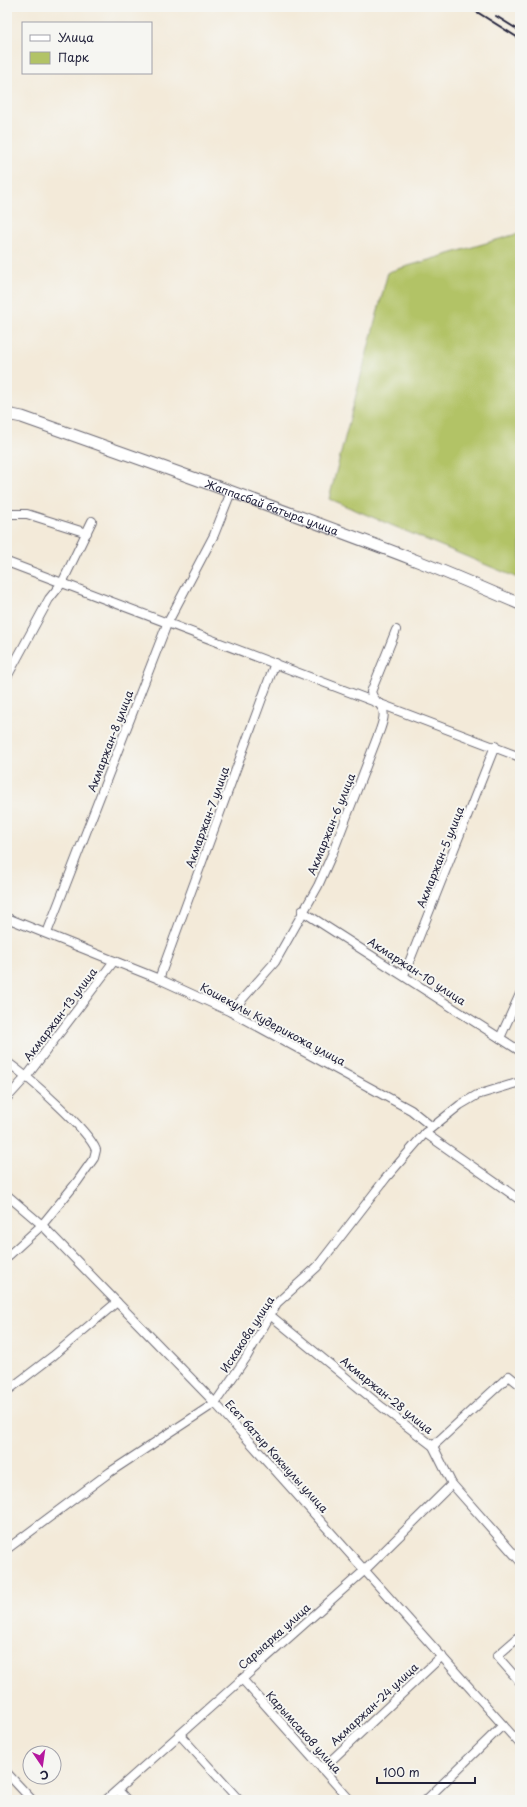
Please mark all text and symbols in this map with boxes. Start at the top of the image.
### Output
legend [22,22,152,74]
text: Улица [58,28,94,46]
text: Парк [58,48,90,66]
street label: Жаппасбай батыра улица [203,474,341,539]
street label: Акмаржан-8 улица [83,688,137,794]
street label: Акмаржан-7 улица [181,764,233,870]
street label: Акмаржан-6 улица [303,770,359,877]
street label: Акмаржан-5 улица [412,804,468,910]
street label: Акмаржан-10 улица [365,933,469,1009]
street label: Акмаржан-13 улица [19,964,101,1064]
street label: Кошекулы Кудерикожа улица [197,978,349,1070]
street label: Искакова улица [216,1292,278,1376]
street label: Акмаржан-28 улица [337,1352,437,1438]
street label: Есет батыр Кокыулы улица [222,1396,332,1516]
street label: Сарыарка улица [234,1599,314,1673]
street label: Акмаржан-24 улица [326,1658,422,1749]
street label: Карымсаков улица [262,1687,346,1777]
north arrow [22,1745,62,1785]
scale bar [377,1759,475,1785]
text: 100 m [383,1763,420,1781]
text: С [38,1766,50,1784]

